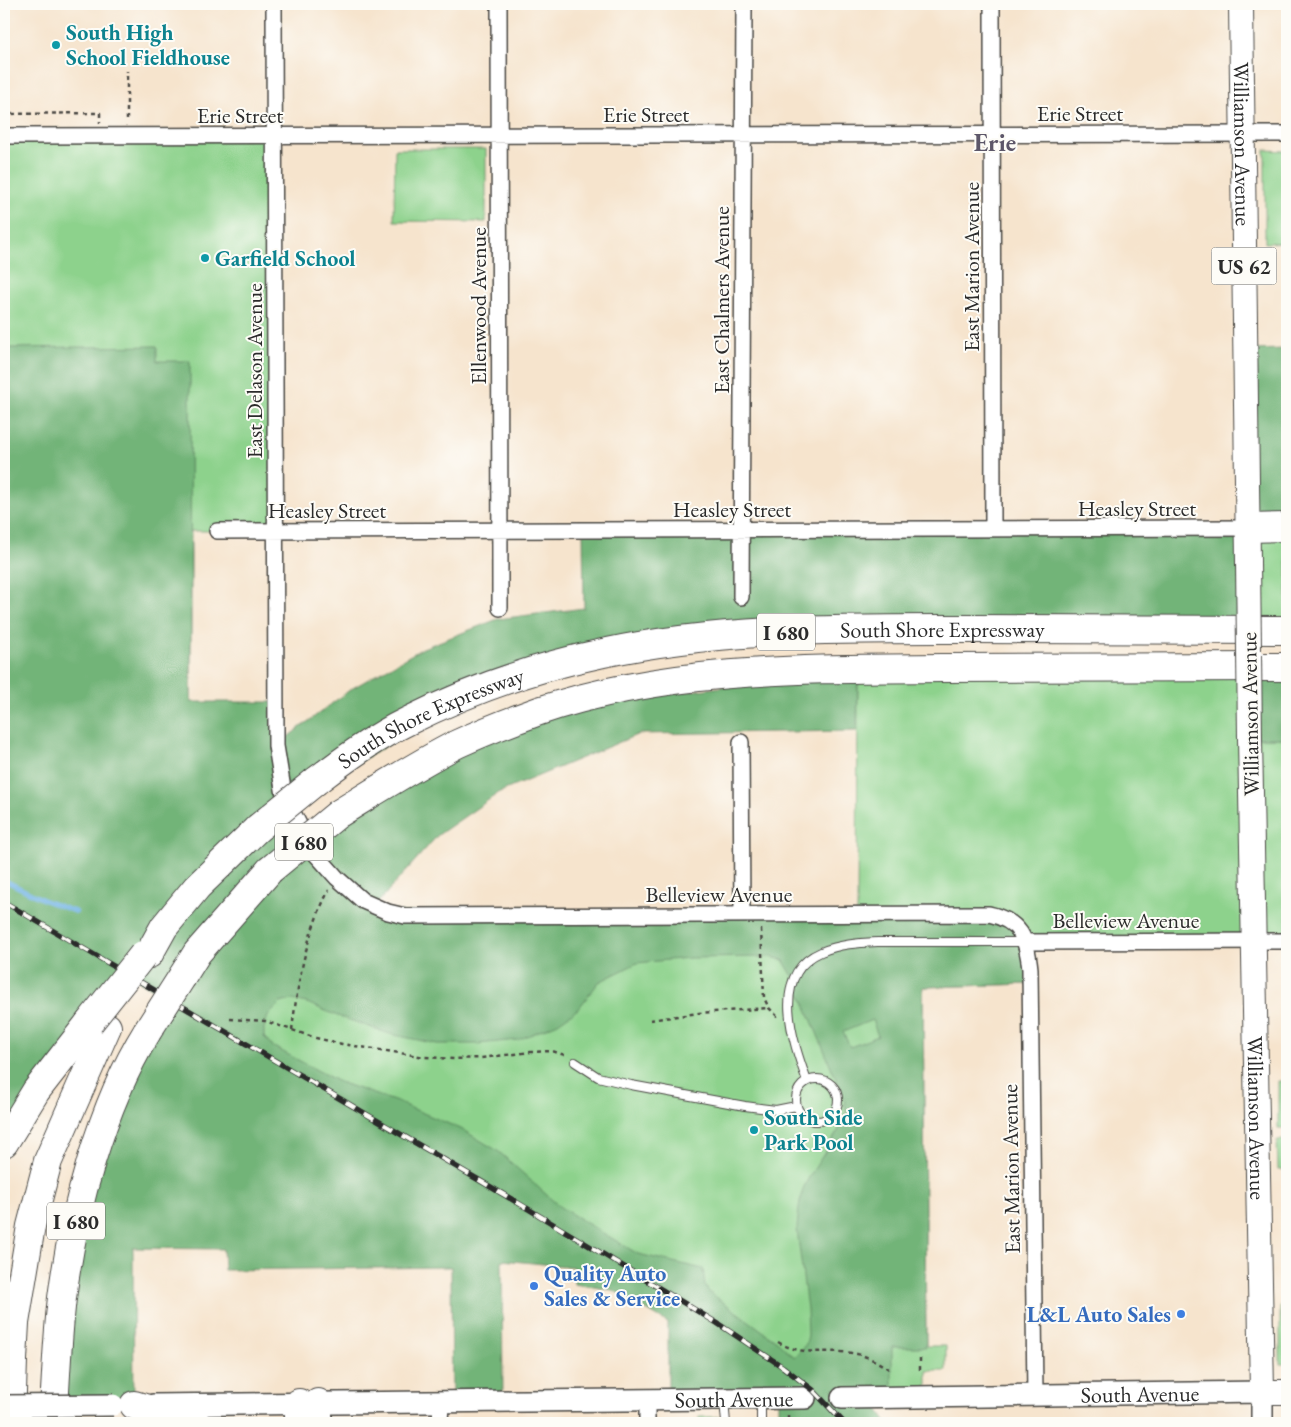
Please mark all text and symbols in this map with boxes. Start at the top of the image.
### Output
place label: South High School Fieldhouse [66,18,230,72]
marker: South High School Fieldhouse [50,39,62,51]
street label: Williamson Avenue [1227,62,1258,227]
street label: Erie Street [1037,99,1123,128]
street label: Erie Street [603,100,689,129]
street label: Erie Street [197,101,283,130]
district label: Erie [974,126,1016,158]
street label: East Marion Avenue [957,182,986,352]
street label: East Chalmers Avenue [707,206,736,394]
street label: Ellenwood Avenue [464,227,493,385]
place label: Garfield School [215,244,355,273]
road number: US 62 [1212,248,1276,284]
marker: Garfield School [199,252,211,264]
street label: East Delason Avenue [240,283,269,459]
street label: Heasley Street [1078,494,1196,523]
street label: Heasley Street [673,495,791,524]
street label: Heasley Street [268,496,386,525]
road number: I 680 [757,614,815,650]
street label: South Shore Expressway [840,614,1045,644]
street label: Williamson Avenue [1234,631,1266,796]
street label: South Shore Expressway [331,660,528,775]
road number: I 680 [275,824,333,860]
street label: Belleview Avenue [646,880,793,909]
street label: Belleview Avenue [1053,906,1200,935]
street label: Williamson Avenue [1241,1036,1273,1201]
street label: East Marion Avenue [995,1083,1027,1254]
place label: South Side Park Pool [764,1103,862,1157]
marker: South Side Park Pool [748,1124,760,1136]
road number: I 680 [47,1202,105,1240]
place label: Quality Auto Sales & Service [544,1259,680,1313]
marker: Quality Auto Sales & Service [528,1280,540,1292]
place label: L&L Auto Sales [1027,1300,1171,1329]
marker: L&L Auto Sales [1175,1308,1187,1320]
street label: South Avenue [1080,1378,1200,1409]
street label: South Avenue [675,1384,794,1414]

